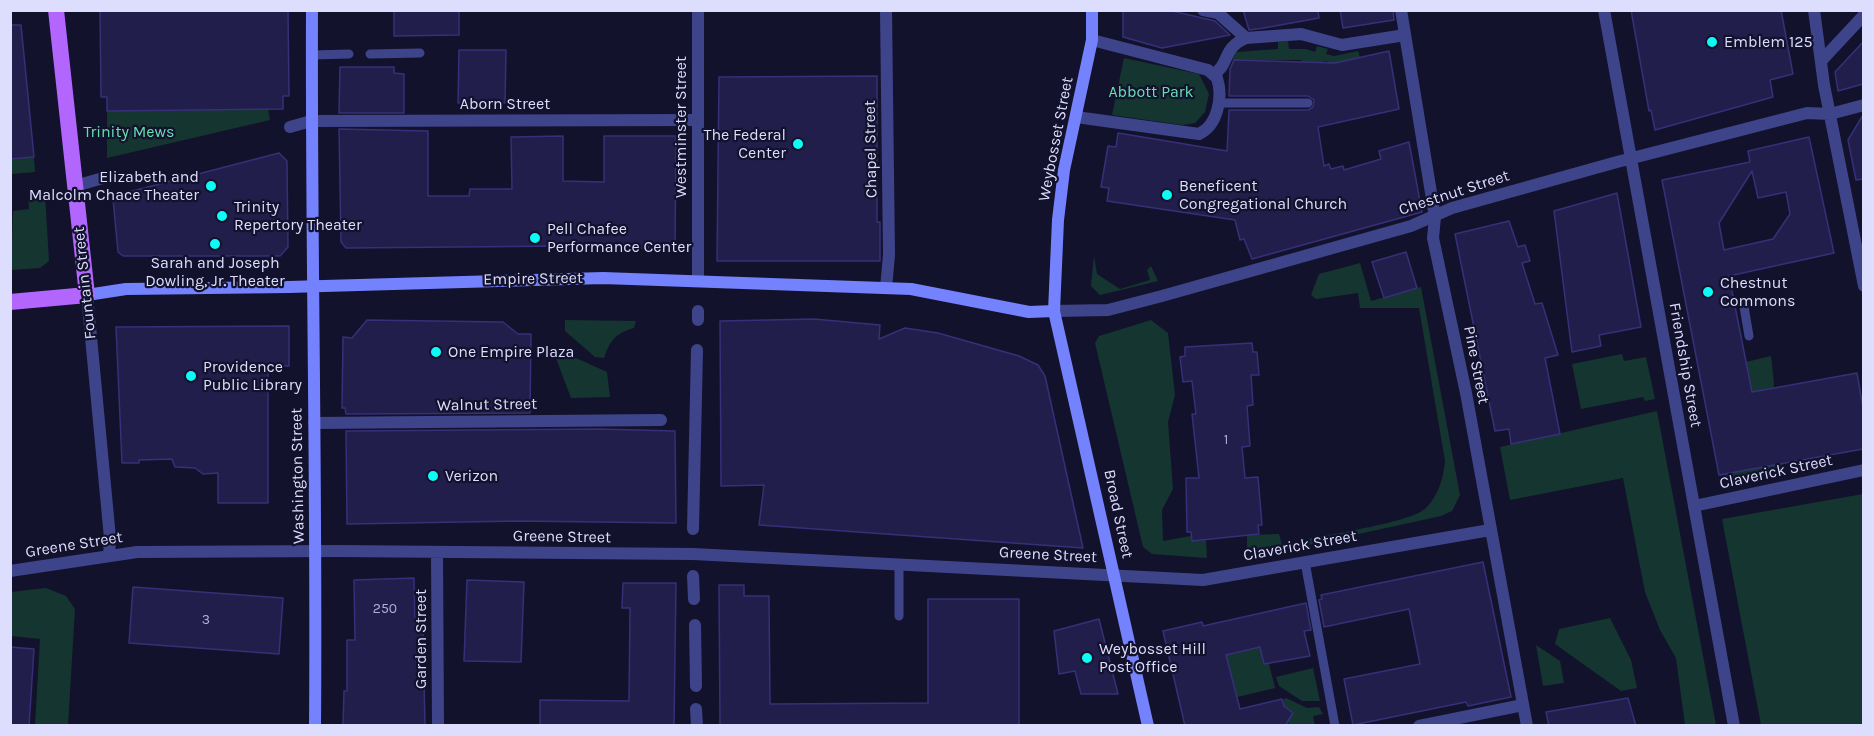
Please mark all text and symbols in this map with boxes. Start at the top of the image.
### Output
place label: Emblem 125 [1724,32,1812,52]
marker: Emblem 125 [1705,35,1719,49]
street label: Westminster Street [671,56,691,198]
street label: Weybosset Street [1035,75,1077,203]
park label: Abbott Park [1108,82,1194,102]
street label: Aborn Street [460,94,550,114]
street label: Chapel Street [861,100,881,198]
park label: Trinity Mews [84,122,174,142]
place label: The Federal Center [703,125,786,163]
marker: The Federal Center [791,137,805,151]
street label: Chestnut Street [1396,166,1512,220]
place label: Elizabeth and Malcolm Chace Theater [29,167,199,205]
place label: Beneficent Congregational Church [1179,176,1347,214]
marker: Elizabeth and Malcolm Chace Theater [204,179,218,193]
marker: Beneficent Congregational Church [1160,188,1174,202]
place label: Trinity Repertory Theater [234,197,362,235]
marker: Trinity Repertory Theater [215,209,229,223]
place label: Pell Chafee Performance Center [547,219,691,257]
street label: Fountain Street [70,226,100,340]
marker: Pell Chafee Performance Center [528,231,542,245]
marker: Sarah and Joseph Dowling, Jr. Theater [208,237,222,251]
place label: Sarah and Joseph Dowling, Jr. Theater [145,253,285,291]
street label: Empire Street [483,269,583,289]
place label: Chestnut Commons [1720,273,1795,311]
marker: Chestnut Commons [1701,285,1715,299]
street label: Friendship Street [1665,301,1705,429]
street label: Pine Street [1459,324,1493,406]
place label: One Empire Plaza [448,342,574,362]
marker: One Empire Plaza [429,345,443,359]
place label: Providence Public Library [203,357,302,395]
marker: Providence Public Library [184,369,198,383]
street label: Walnut Street [437,395,537,415]
street label: Washington Street [287,408,309,544]
house number: 1 [1224,432,1228,448]
street label: Claverick Street [1718,451,1834,493]
place label: Verizon [445,466,498,486]
street label: Broad Street [1099,468,1137,560]
marker: Verizon [426,469,440,483]
street label: Greene Street [513,527,611,547]
street label: Claverick Street [1242,527,1358,565]
street label: Greene Street [24,528,124,562]
street label: Greene Street [999,543,1097,567]
street label: Garden Street [411,589,431,689]
house number: 250 [373,601,397,617]
house number: 3 [202,612,210,628]
place label: Weybosset Hill Post Office [1099,639,1206,677]
marker: Weybosset Hill Post Office [1080,651,1094,665]

